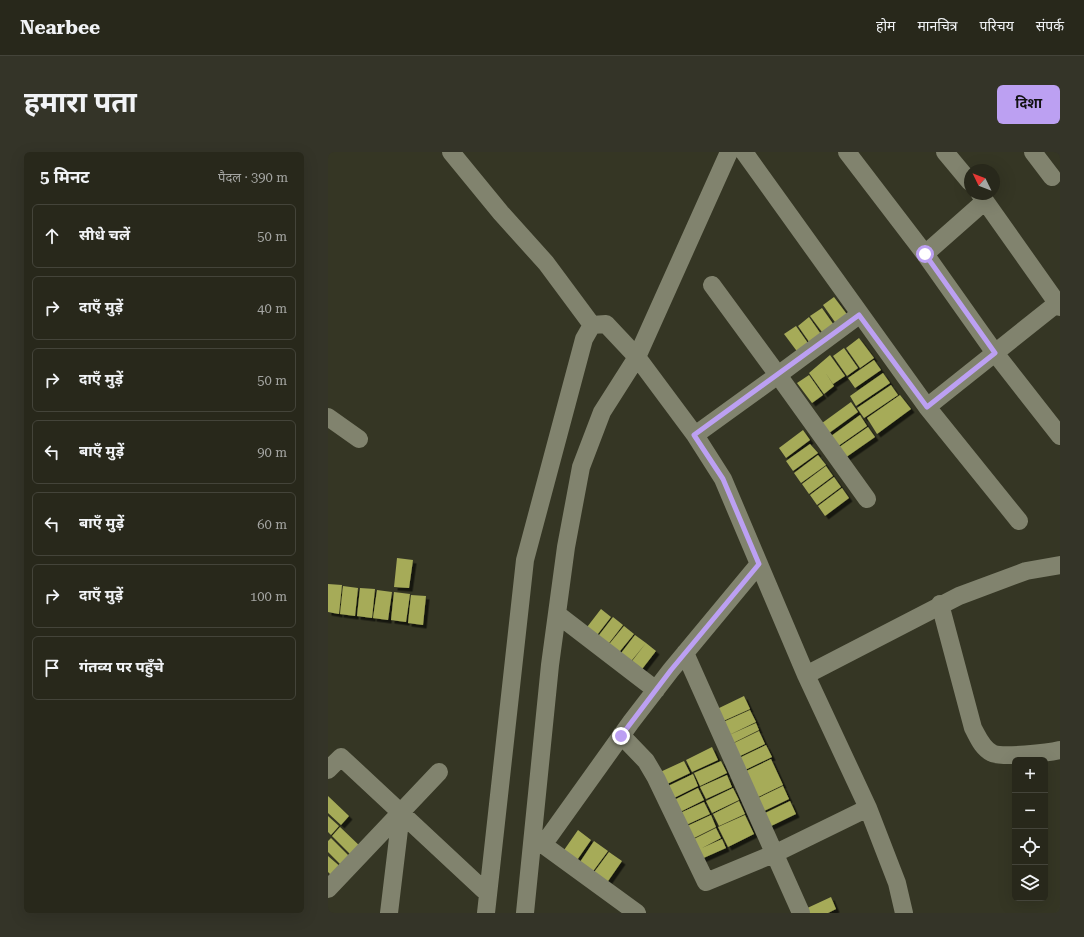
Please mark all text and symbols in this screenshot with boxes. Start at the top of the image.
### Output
text: Nearbee [20,16,100,39]
text: होम [876,18,895,34]
text: मानचित्र [917,18,958,34]
text: परिचय [980,18,1014,34]
text: संपर्क [1036,18,1064,34]
button: दिशा [997,85,1060,124]
text: हमारा पता [24,86,137,119]
north arrow [964,164,1000,200]
text: 5 मिनट [40,167,90,187]
text: पैदल · 390 m [218,170,288,185]
icon: ahead [41,225,63,247]
text: सीधे चलें [79,226,130,244]
text: 50 m [257,229,287,244]
route start [916,245,934,263]
icon: right [41,297,63,319]
text: दाएँ मुड़ें [79,298,123,316]
text: 40 m [257,301,287,316]
icon: right [41,369,63,391]
text: दाएँ मुड़ें [79,370,123,388]
text: 50 m [257,373,287,388]
icon: left [41,441,63,463]
text: बाएँ मुड़ें [79,442,124,460]
text: 90 m [257,445,287,460]
icon: left [41,513,63,535]
text: बाएँ मुड़ें [79,514,124,532]
text: 60 m [257,517,287,532]
icon: right [41,585,63,607]
text: दाएँ मुड़ें [79,586,123,604]
text: 100 m [250,589,287,604]
icon: arrive [41,657,63,679]
text: गंतव्य पर पहुँचे [79,658,164,676]
route end [612,727,630,745]
map controls [1012,757,1048,901]
button: + [1012,757,1048,793]
button: − [1012,793,1048,829]
button: locate [1012,829,1048,865]
button: layers [1012,865,1048,901]

